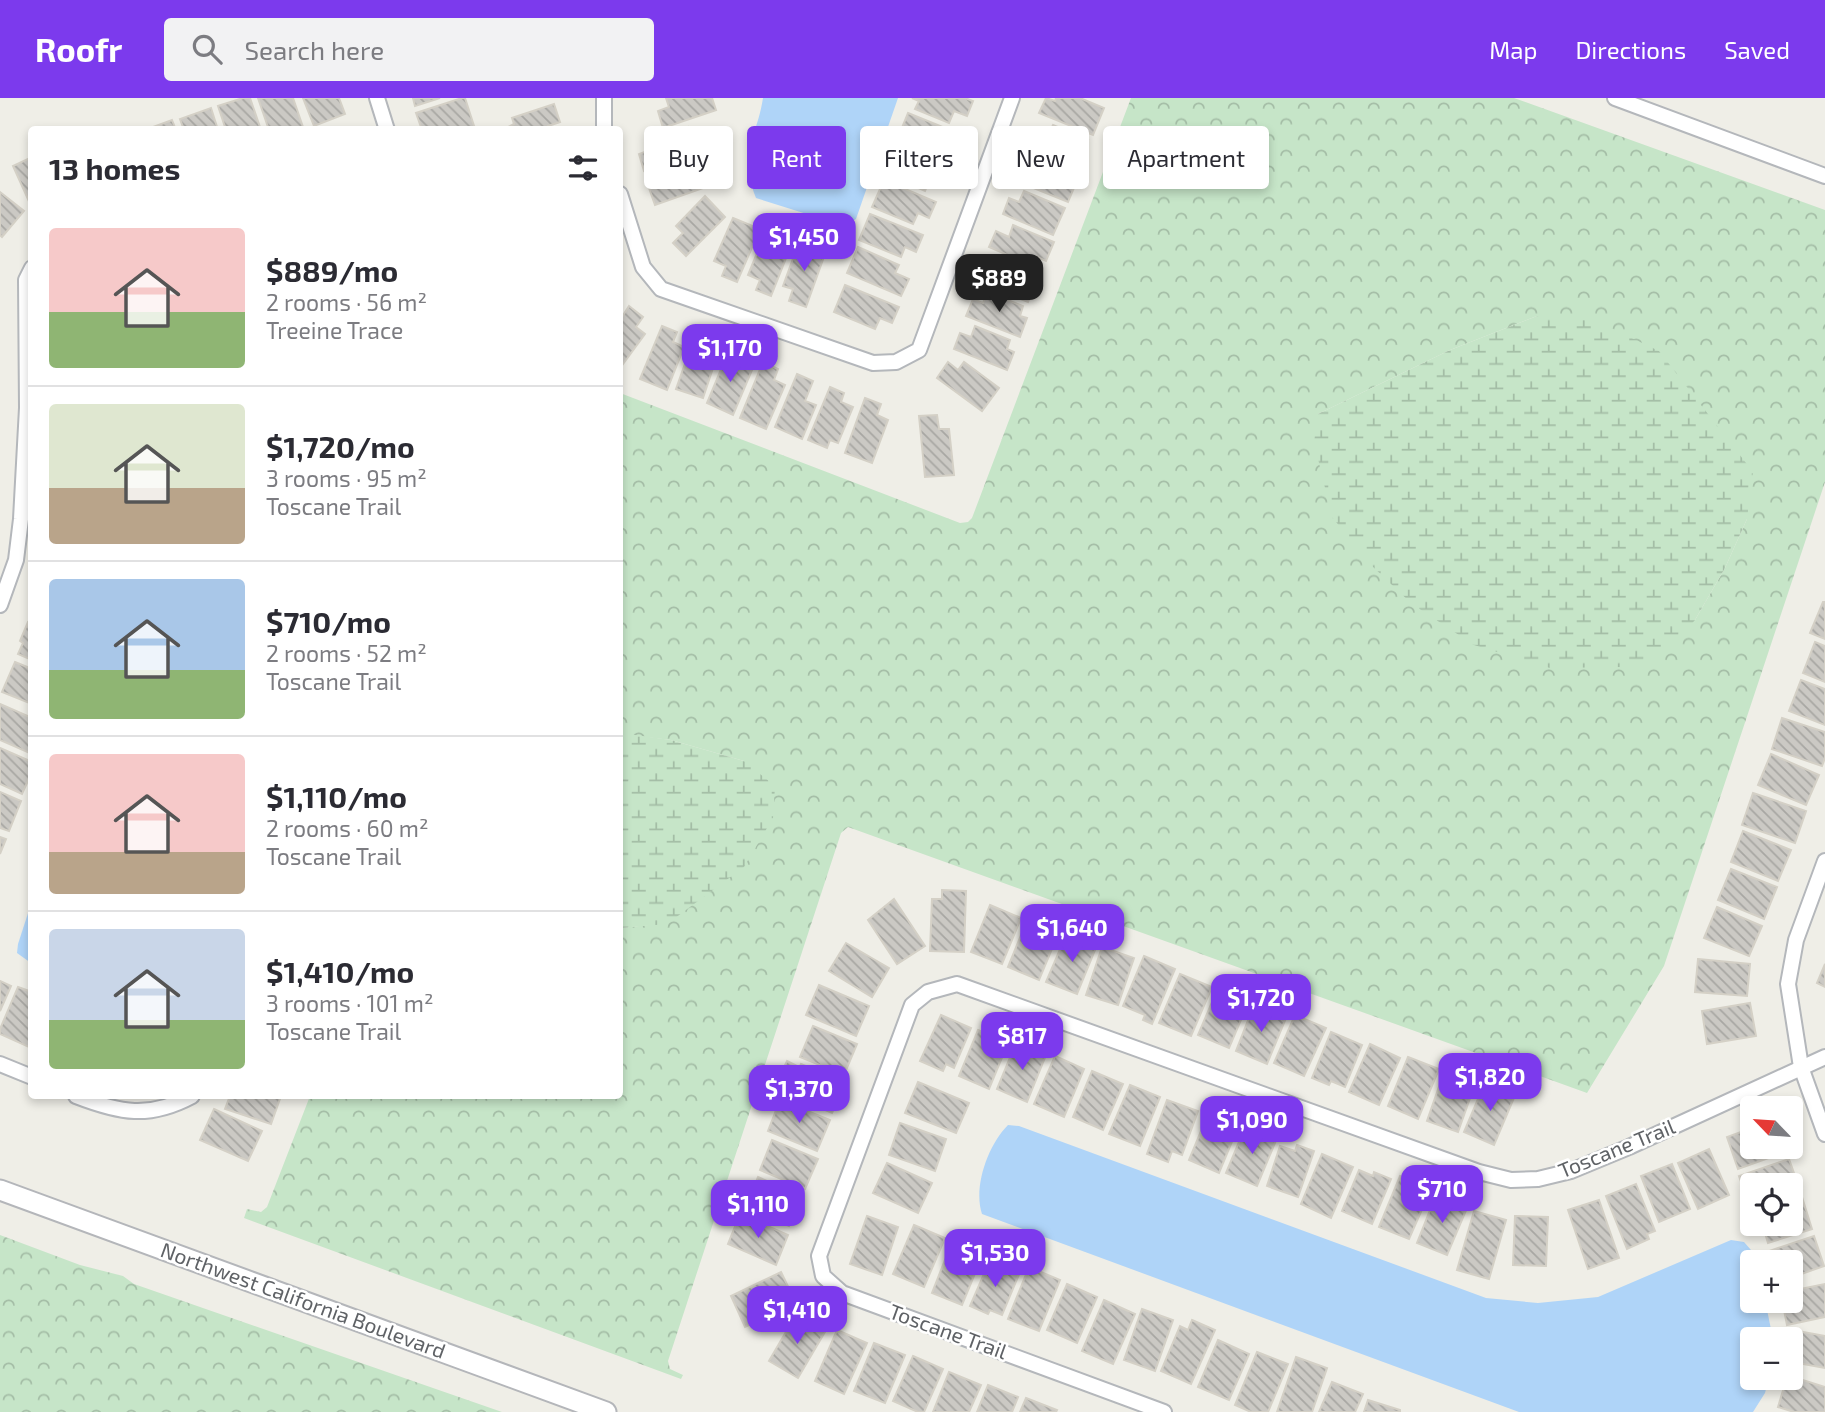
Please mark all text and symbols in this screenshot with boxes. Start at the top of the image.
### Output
search box [164,18,654,81]
text: Roofr [35,29,122,69]
icon: search [188,30,226,68]
text: Search here [244,34,384,65]
text: Map [1489,35,1537,64]
text: Directions [1575,35,1686,64]
text: Saved [1724,35,1790,64]
chip: Buy [644,126,733,189]
chip: Rent [747,126,846,189]
chip: Filters [860,126,978,189]
chip: New [992,126,1089,189]
chip: Apartment [1103,126,1269,189]
icon: filters [564,149,602,187]
text: 13 homes [49,150,180,186]
pin: $1,450 [747,214,861,273]
text: $1,450 [769,222,839,250]
text: $889/mo [266,252,398,288]
pin: $889 [958,254,1040,314]
icon: home [105,256,189,340]
text: $889 [971,263,1027,291]
text: 2 rooms · 56 m² [266,288,427,316]
text: Treeine Trace [266,316,403,344]
pin: $1,170 [673,324,787,384]
text: $1,170 [698,333,762,361]
text: $1,720/mo [266,428,415,464]
icon: home [105,432,189,516]
text: 3 rooms · 95 m² [266,464,427,492]
text: Toscane Trail [266,492,401,520]
text: $710/mo [266,603,391,639]
icon: home [105,607,189,691]
text: 2 rooms · 52 m² [266,639,427,667]
text: Toscane Trail [266,667,401,695]
text: $1,110/mo [266,778,407,814]
icon: home [105,782,189,866]
text: 2 rooms · 60 m² [266,814,428,842]
text: Toscane Trail [266,842,401,870]
pin: $1,640 [1015,904,1129,964]
text: $1,640 [1036,913,1108,941]
text: $1,410/mo [266,953,414,989]
icon: home [105,957,189,1041]
pin: $1,720 [1204,974,1318,1034]
text: $1,720 [1227,983,1295,1011]
text: 3 rooms · 101 m² [266,989,433,1017]
pin: $817 [981,1012,1063,1072]
text: Toscane Trail [266,1017,401,1045]
text: $817 [997,1021,1047,1049]
pin: $1,820 [1433,1054,1547,1113]
text: $1,820 [1454,1062,1526,1090]
pin: $1,370 [742,1066,856,1125]
text: $1,370 [765,1074,833,1102]
pin: $1,090 [1195,1096,1309,1156]
north arrow [1740,1096,1802,1158]
map controls [1740,1096,1803,1390]
text: $1,090 [1216,1105,1288,1133]
street label: Toscane Trail [1554,1113,1679,1182]
pin: $710 [1401,1166,1483,1225]
button: locate [1740,1173,1803,1236]
text: $710 [1417,1174,1467,1202]
pin: $1,110 [701,1180,815,1240]
text: $1,110 [727,1189,789,1217]
pin: $1,530 [938,1230,1052,1289]
street label: Northwest California Boulevard [158,1236,449,1363]
text: $1,530 [960,1238,1030,1266]
button: + [1740,1250,1803,1313]
pin: $1,410 [740,1286,854,1346]
text: $1,410 [763,1295,831,1323]
street label: Toscane Trail [886,1298,1012,1364]
button: − [1740,1327,1803,1390]

